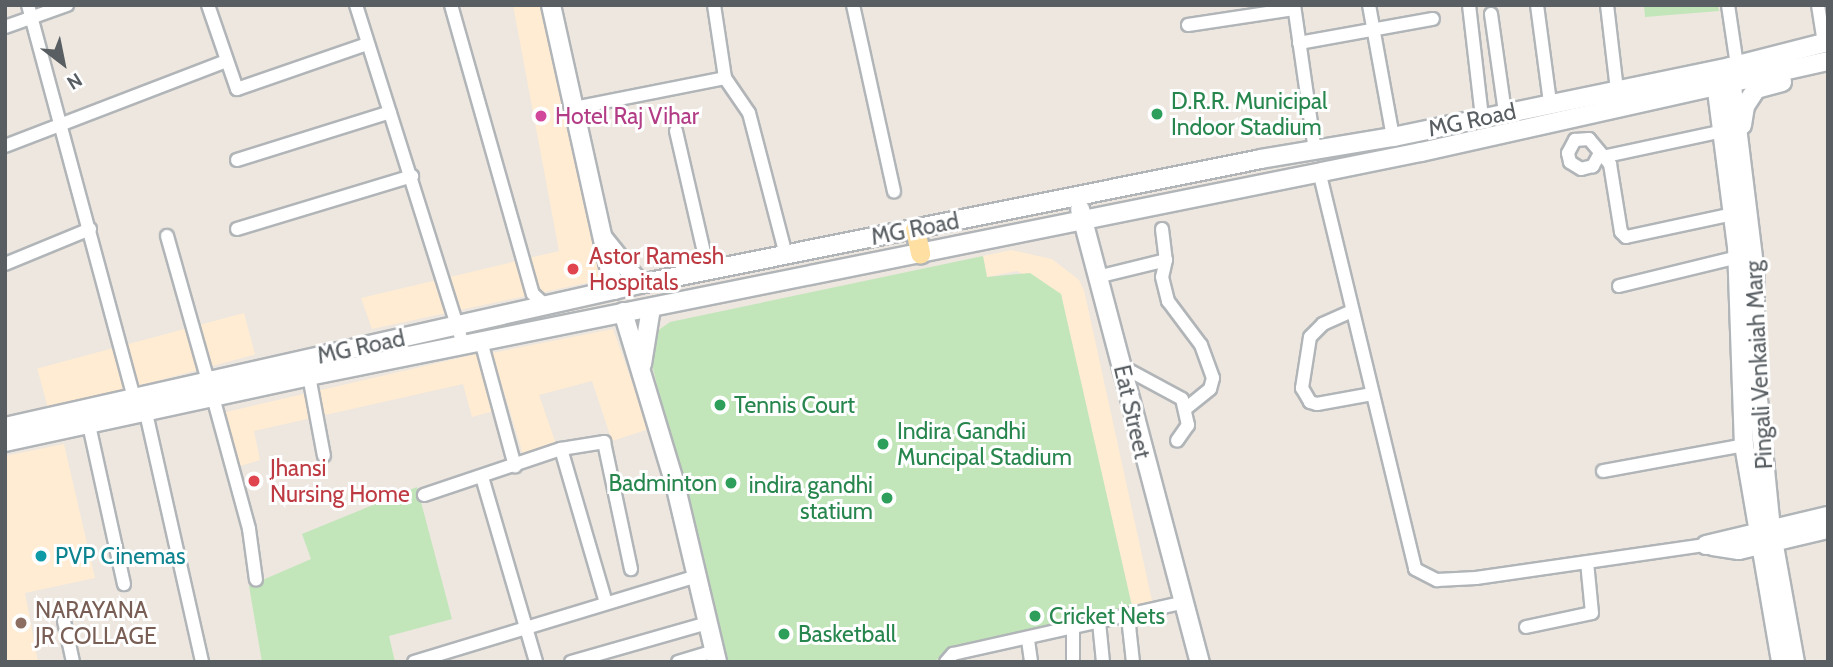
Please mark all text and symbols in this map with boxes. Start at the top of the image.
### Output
north arrow [28,28,98,98]
text: N [63,68,86,95]
place label: D.R.R. Municipal Indoor Stadium [1171,87,1327,141]
street label: MG Road [1426,97,1518,143]
place label: Hotel Raj Vihar [555,102,699,130]
marker: D.R.R. Municipal Indoor Stadium [1149,106,1165,122]
marker: Hotel Raj Vihar [533,108,549,124]
street label: MG Road [869,207,961,251]
place label: Astor Ramesh Hospitals [589,242,724,296]
marker: Astor Ramesh Hospitals [563,259,583,279]
street label: Pingali Venkaiah Marg [1740,260,1778,470]
street label: MG Road [315,324,407,370]
street label: Eat Street [1108,362,1156,462]
place label: Tennis Court [734,391,855,419]
marker: Tennis Court [712,397,728,413]
place label: Indira Gandhi Muncipal Stadium [897,417,1072,471]
marker: Indira Gandhi Muncipal Stadium [875,436,891,452]
place label: Jhansi Nursing Home [270,454,410,508]
place label: Badminton [609,469,717,497]
marker: Jhansi Nursing Home [244,471,264,491]
place label: indira gandhi statium [749,471,873,525]
marker: Badminton [723,475,739,491]
marker: indira gandhi statium [879,490,895,506]
place label: PVP Cinemas [55,542,186,570]
marker: PVP Cinemas [33,548,49,564]
place label: NARAYANA JR COLLAGE [35,596,157,650]
place label: Cricket Nets [1049,602,1165,630]
marker: Cricket Nets [1027,608,1043,624]
marker: NARAYANA JR COLLAGE [13,615,29,631]
place label: Basketball [798,620,896,648]
marker: Basketball [776,626,792,642]

